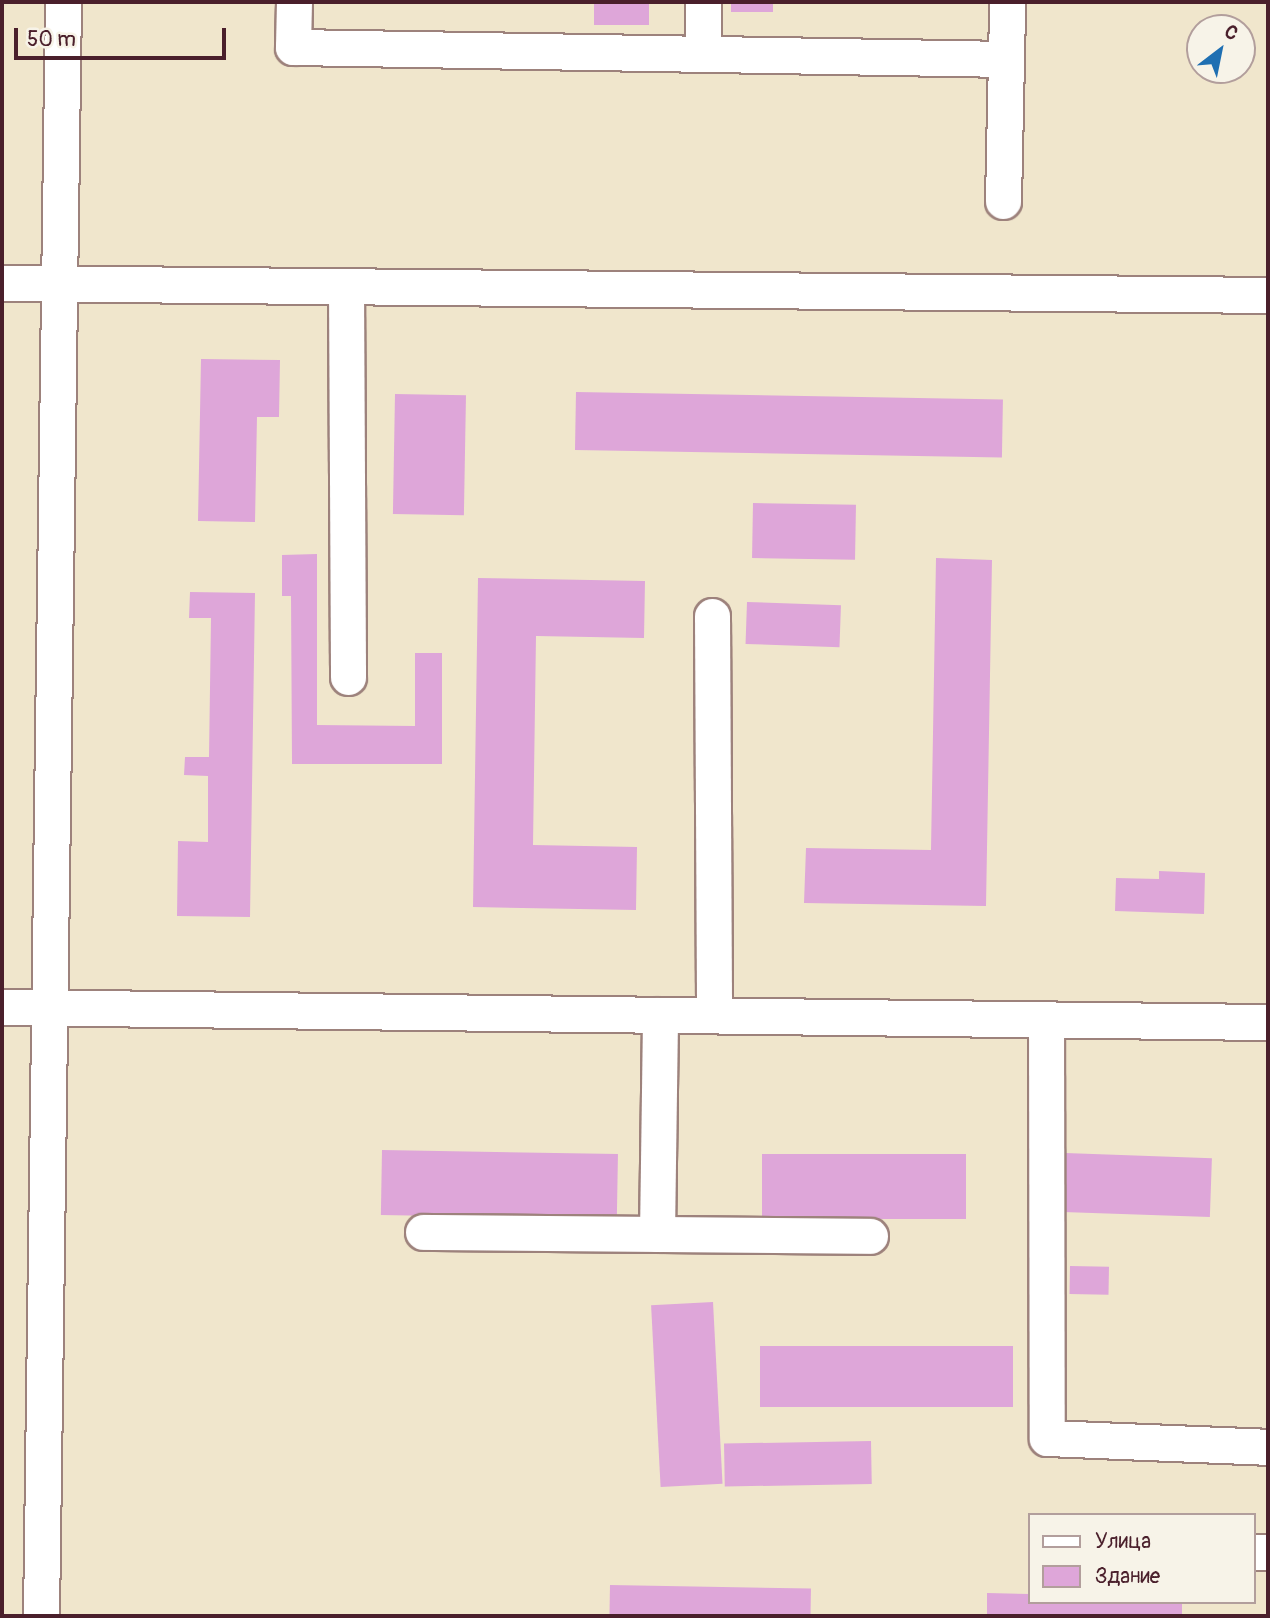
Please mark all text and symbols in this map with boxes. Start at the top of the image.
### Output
scale bar [18,14,229,58]
north arrow [1186,14,1256,84]
text: С [1220,20,1242,46]
text: 50 m [27,26,76,53]
legend [1028,1513,1256,1604]
text: Улица [1095,1528,1151,1555]
text: Здание [1095,1563,1160,1590]

